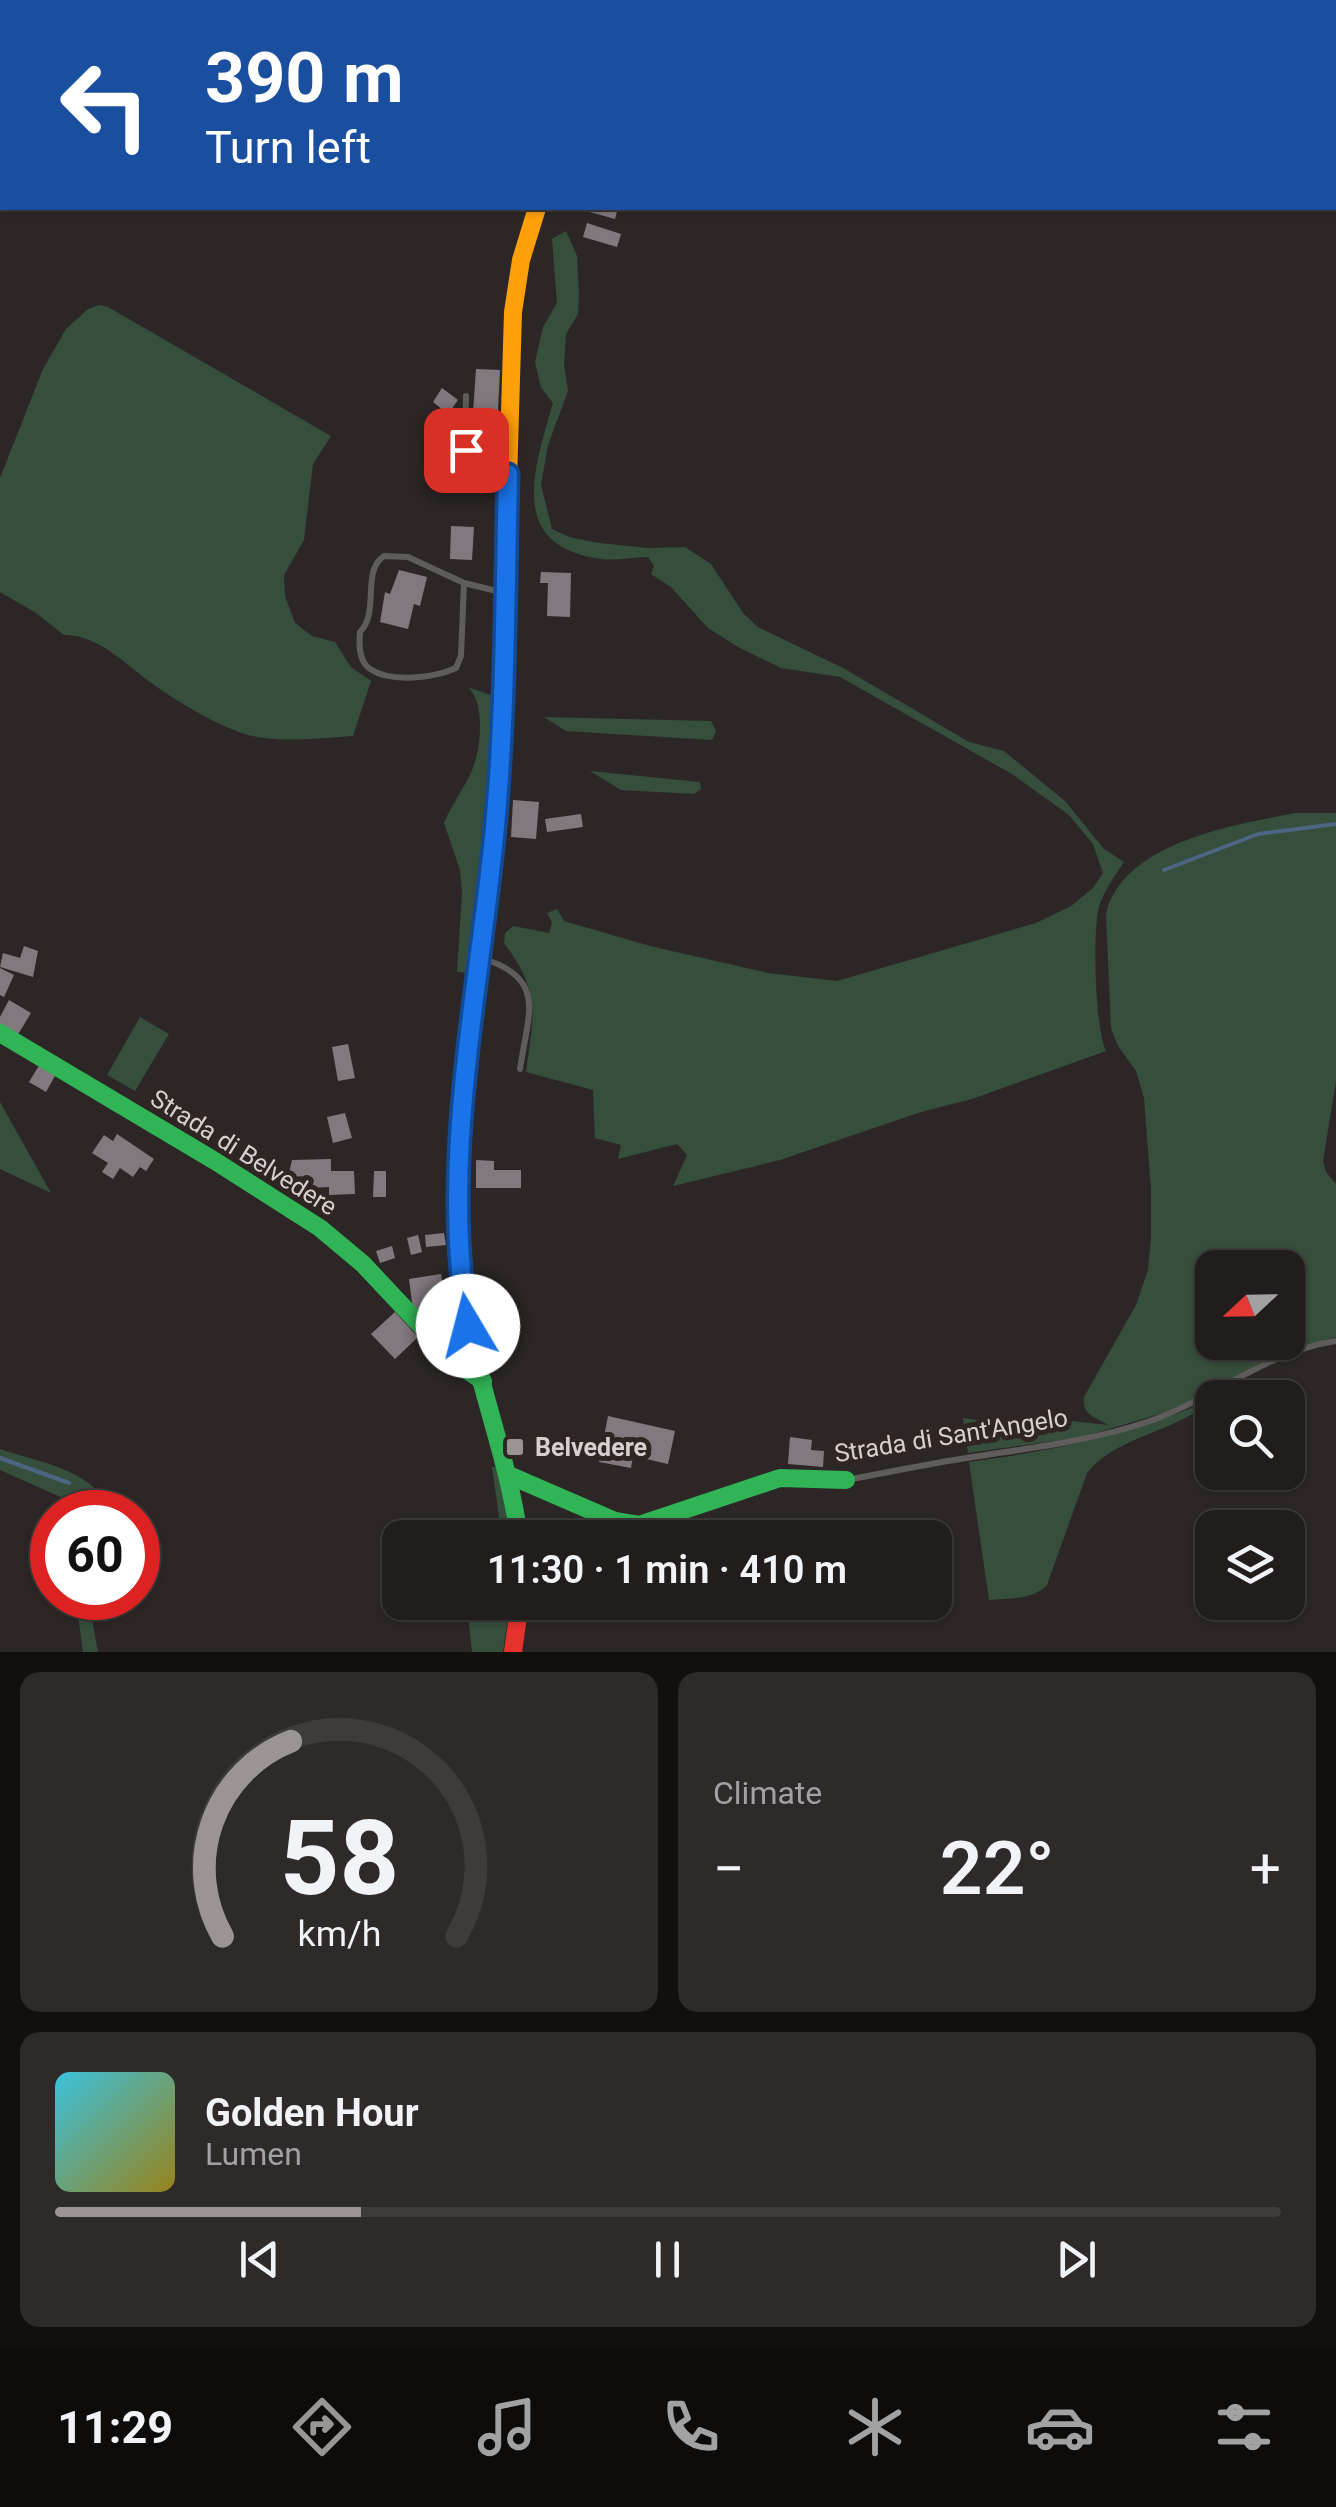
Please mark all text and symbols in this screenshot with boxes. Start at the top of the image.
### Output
text: 390 m [205,37,404,119]
icon: left [40,40,170,170]
text: Turn left [205,121,371,174]
pin [424,408,509,493]
icon: arrive [439,423,494,478]
street label: Strada di Belvedere [145,1083,342,1221]
north arrow [1195,1250,1305,1360]
map controls [1195,1250,1305,1620]
position arrow [416,1274,520,1378]
button: search [1195,1380,1305,1490]
street label: Strada di Sant'Angelo [832,1403,1070,1468]
place label: Belvedere [535,1433,647,1462]
marker: Belvedere [504,1436,526,1458]
speed limit sign: 60 [30,1490,160,1620]
button: layers [1195,1510,1305,1620]
text: 11:30 · 1 min · 410 m [487,1548,847,1592]
text: Climate [713,1774,822,1812]
text: 58 [279,1798,399,1919]
text: 22° [940,1824,1054,1912]
text: − [713,1837,744,1901]
text: + [1250,1837,1281,1901]
text: km/h [297,1913,381,1955]
text: Golden Hour [205,2091,419,2135]
text: Lumen [205,2135,302,2173]
icon: previous [232,2232,287,2287]
icon: pause [640,2232,695,2287]
icon: next [1049,2232,1104,2287]
icon: directions [287,2392,357,2462]
icon: music [472,2392,542,2462]
icon: phone [656,2392,726,2462]
icon: climate [840,2392,910,2462]
icon: car [1025,2392,1095,2462]
icon: filters [1209,2392,1279,2462]
text: 11:29 [57,2401,173,2454]

